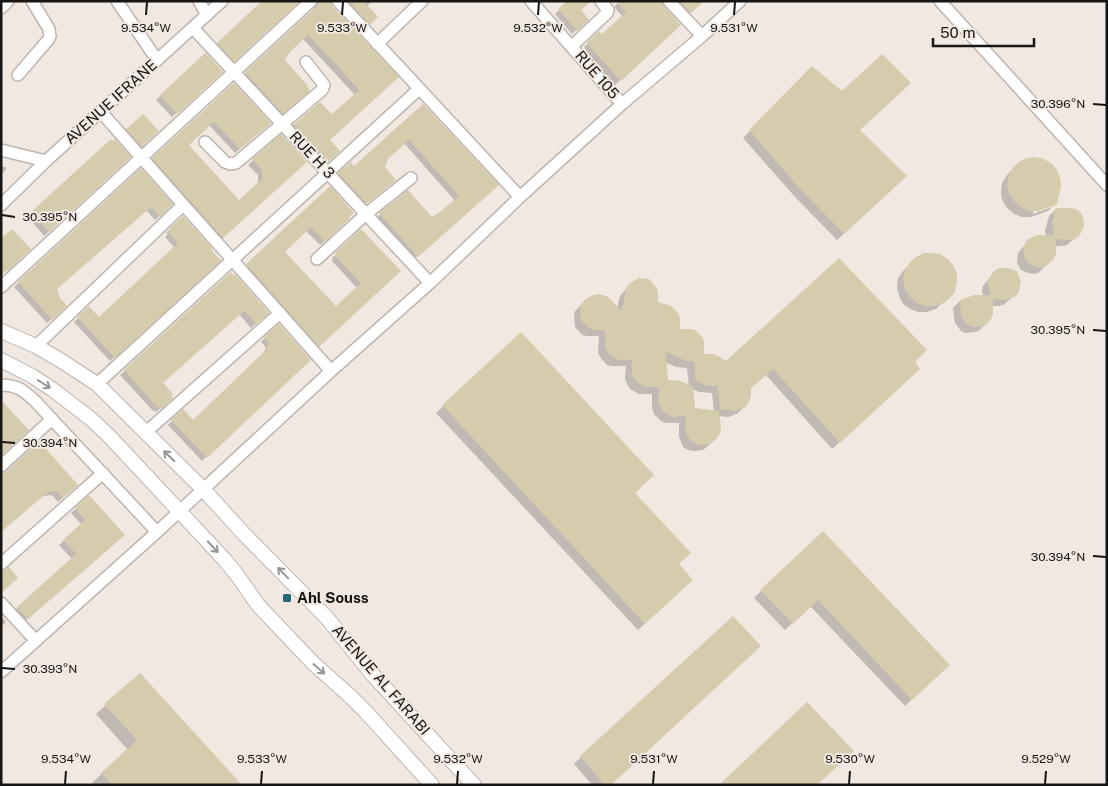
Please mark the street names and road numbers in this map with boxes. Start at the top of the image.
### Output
street label: RUE 105 [572,47,623,102]
street label: AVENUE IFRANE [61,56,160,147]
street label: RUE H 3 [286,128,338,182]
street label: AVENUE AL FARABI [329,621,434,738]

